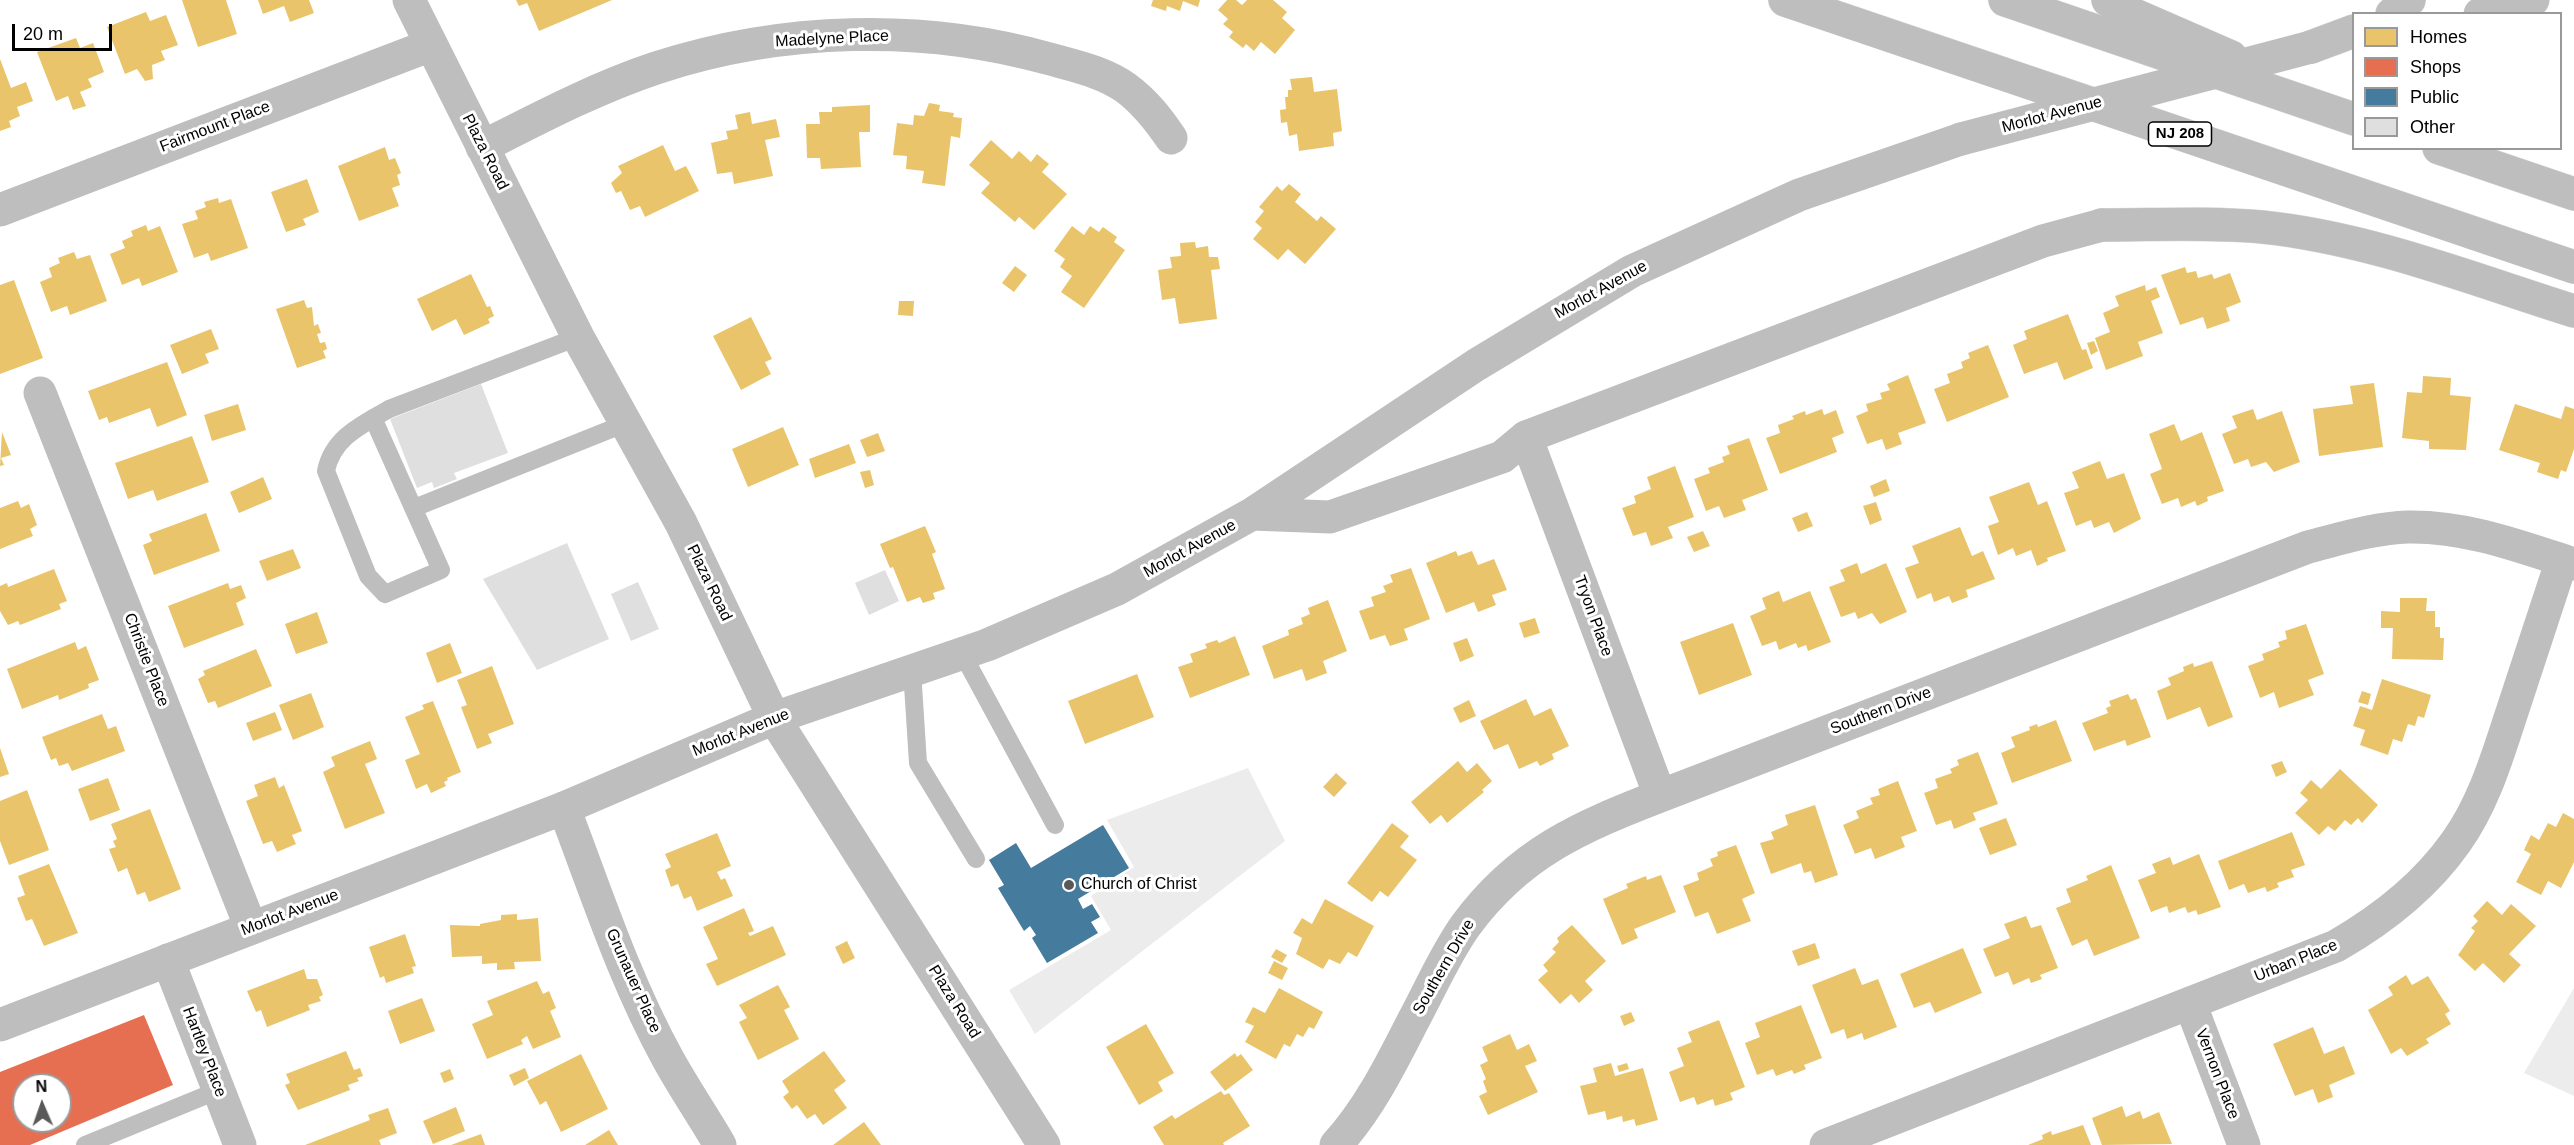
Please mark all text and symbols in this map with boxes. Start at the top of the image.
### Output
scale bar [15,12,116,50]
legend [2352,12,2562,150]
text: 20 m [23,24,63,44]
street label: Madelyne Place [775,26,889,52]
text: Homes [2410,27,2467,47]
text: Shops [2410,57,2461,77]
text: Public [2410,87,2459,107]
street label: Morlot Avenue [2000,92,2104,138]
street label: Fairmount Place [157,97,273,157]
street label: Plaza Road [458,111,512,193]
text: Other [2410,117,2455,137]
road number: NJ 208 [2148,122,2212,146]
street label: Morlot Avenue [1551,257,1651,323]
street label: Morlot Avenue [1140,516,1240,582]
street label: Plaza Road [682,542,736,624]
street label: Tryon Place [1569,573,1617,659]
street label: Christie Place [119,610,173,710]
street label: Southern Drive [1828,683,1934,739]
street label: Morlot Avenue [690,705,792,761]
place label: Church of Christ [1081,875,1197,895]
marker: Church of Christ [1062,878,1076,892]
street label: Morlot Avenue [239,886,341,940]
street label: Southern Drive [1409,916,1479,1018]
street label: Grunauer Place [601,926,665,1036]
street label: Urban Place [2252,936,2340,986]
street label: Plaza Road [924,962,984,1042]
street label: Hartley Place [178,1004,230,1100]
street label: Vernon Place [2191,1026,2243,1122]
north arrow [12,1073,72,1133]
text: N [35,1078,47,1095]

